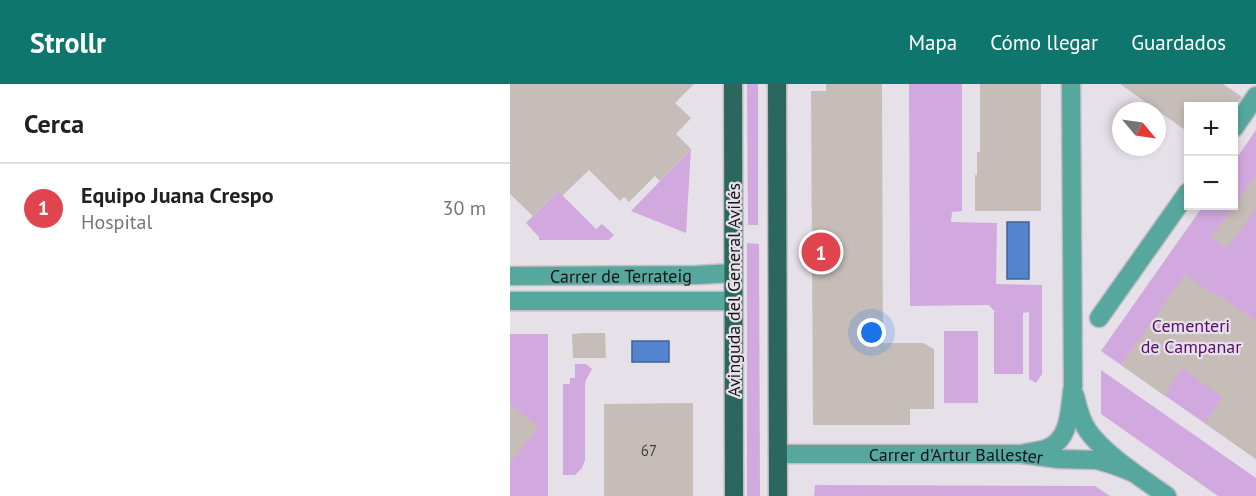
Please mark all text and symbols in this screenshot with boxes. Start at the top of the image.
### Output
text: Strollr [30,24,106,61]
text: Mapa [908,29,957,56]
text: Cómo llegar [990,29,1098,56]
text: Guardados [1131,29,1226,56]
north arrow [1112,102,1166,156]
map controls [1184,102,1238,210]
button: + [1184,102,1238,156]
text: Cerca [24,107,84,140]
button: − [1184,156,1238,210]
text: Equipo Juana Crespo [81,181,274,209]
street label: Avinguda del General Avilés [722,183,745,397]
text: 1 [38,195,49,221]
text: 30 m [443,195,486,221]
text: Hospital [81,209,152,235]
pin: 1 [802,230,840,274]
street label: Carrer de Terrateig [550,264,692,287]
park label: Cementeri de Campanar [1141,314,1241,358]
your location [857,318,886,347]
house number: 67 [641,441,657,460]
street label: Carrer d'Artur Ballester [869,443,1045,468]

